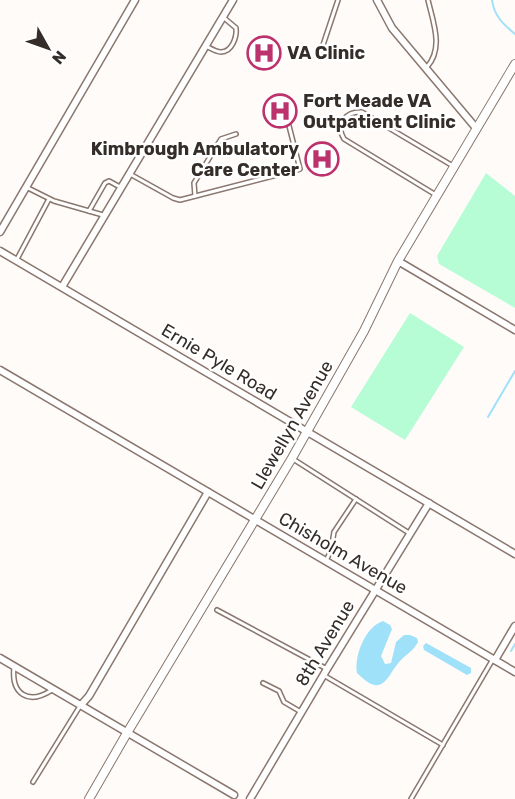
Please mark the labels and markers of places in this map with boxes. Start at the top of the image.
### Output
hospital icon: VA Clinic [246,35,282,71]
place label: VA Clinic [287,42,365,64]
place label: Fort Meade VA Outpatient Clinic [303,90,456,133]
hospital icon: Fort Meade VA Outpatient Clinic [262,93,298,129]
place label: Kimbrough Ambulatory Care Center [91,138,299,181]
hospital icon: Kimbrough Ambulatory Care Center [304,141,340,177]

